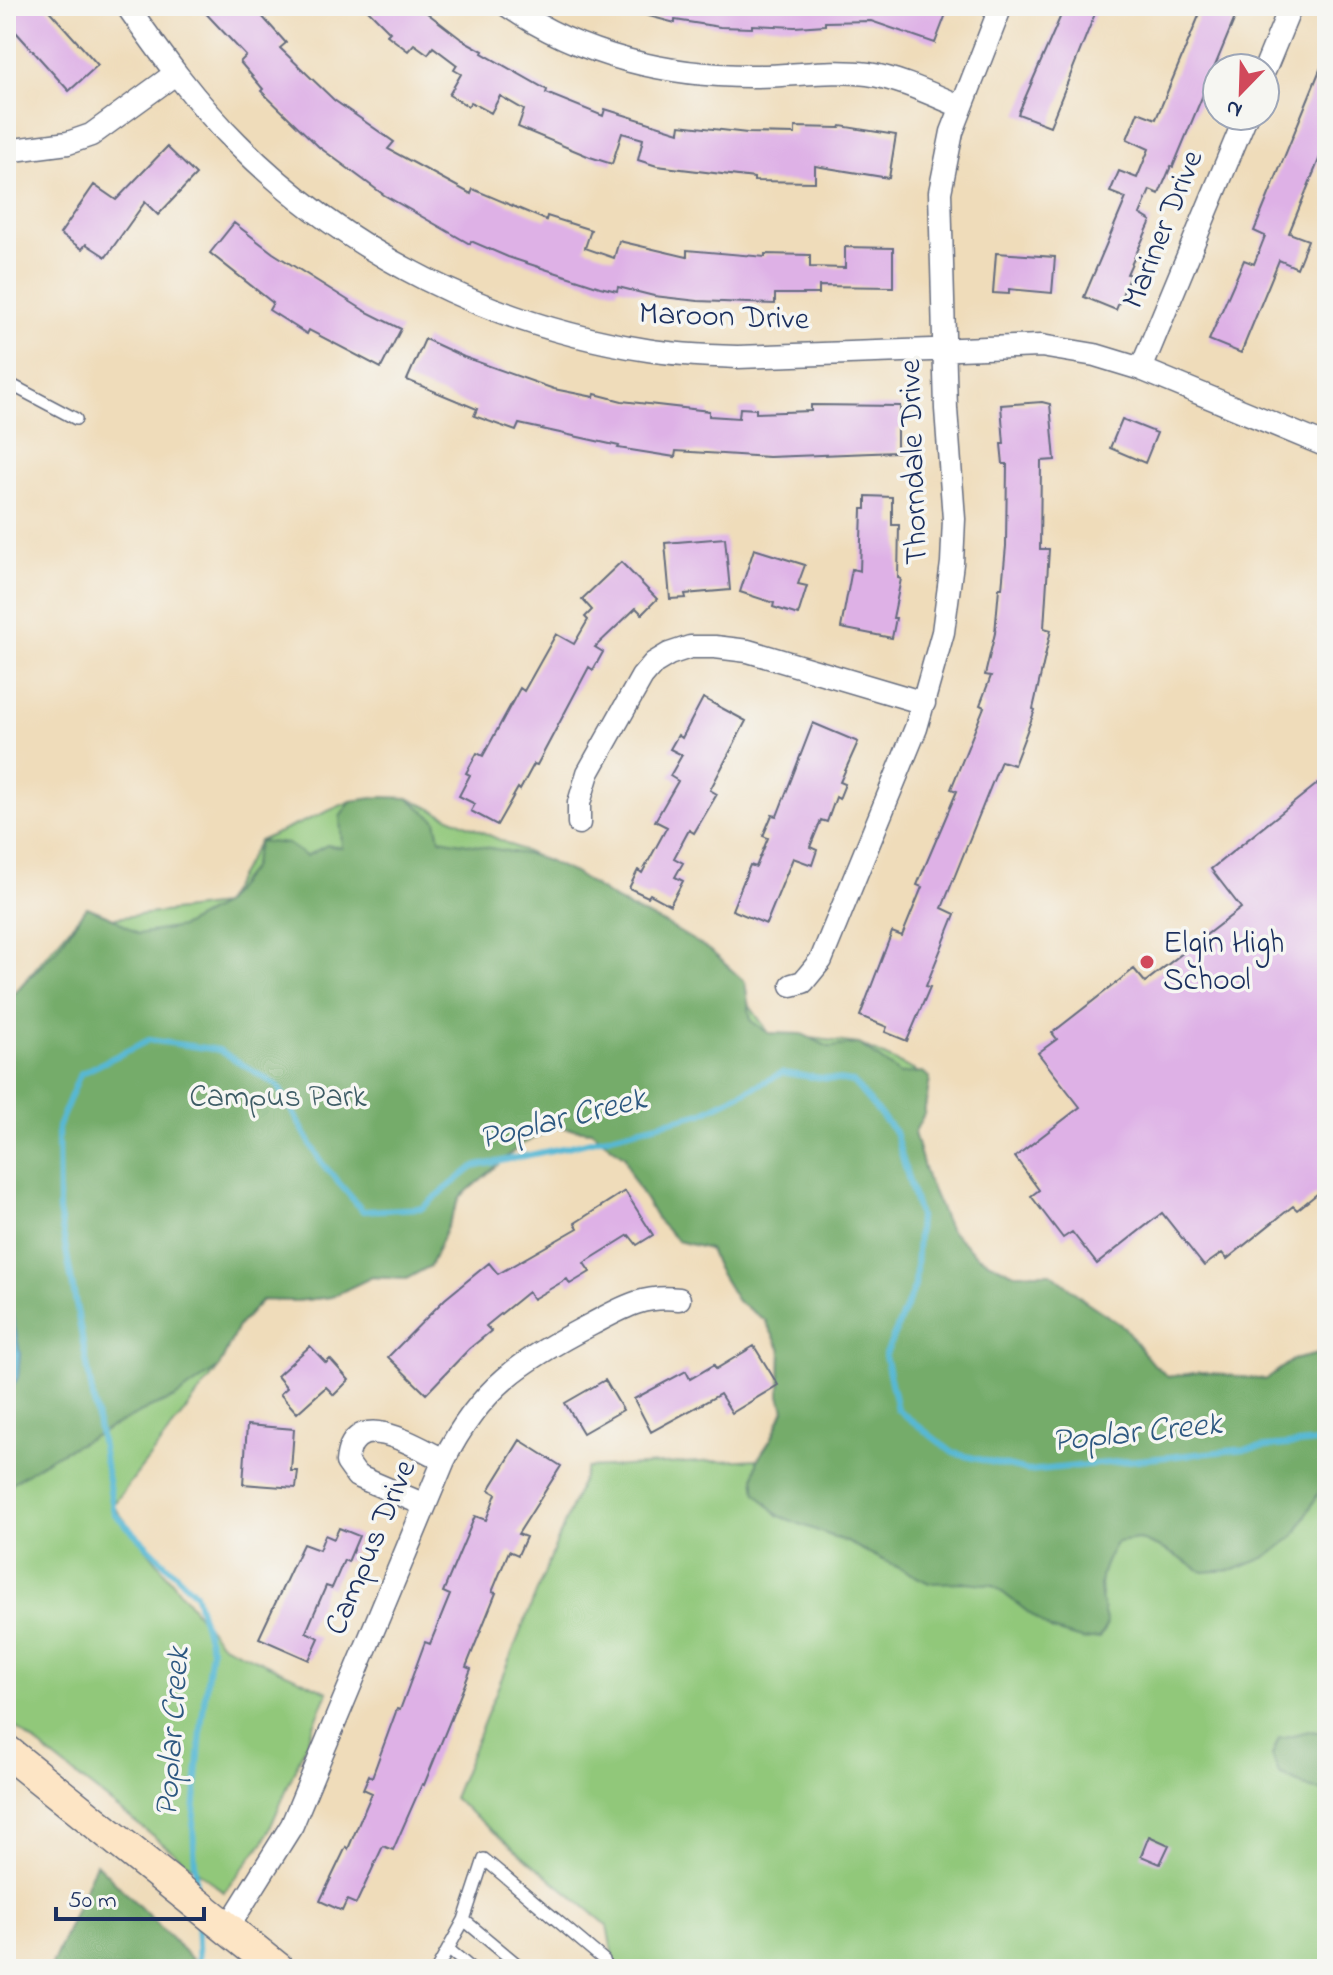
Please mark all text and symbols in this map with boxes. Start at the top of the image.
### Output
north arrow [1201,52,1281,132]
text: N [1221,90,1247,125]
street label: Mariner Drive [1111,143,1217,316]
street label: Maroon Drive [638,292,811,344]
street label: Thorndale Drive [888,358,942,566]
place label: Elgin High School [1163,921,1284,1005]
marker: Elgin High School [1138,953,1156,971]
park label: Campus Park [189,1075,368,1122]
water label: Poplar Creek [474,1075,654,1165]
water label: Poplar Creek [1050,1400,1226,1468]
street label: Campus Drive [314,1452,430,1643]
water label: Poplar Creek [143,1643,205,1819]
scale bar [56,1871,204,1921]
text: 50 m [68,1884,117,1919]

